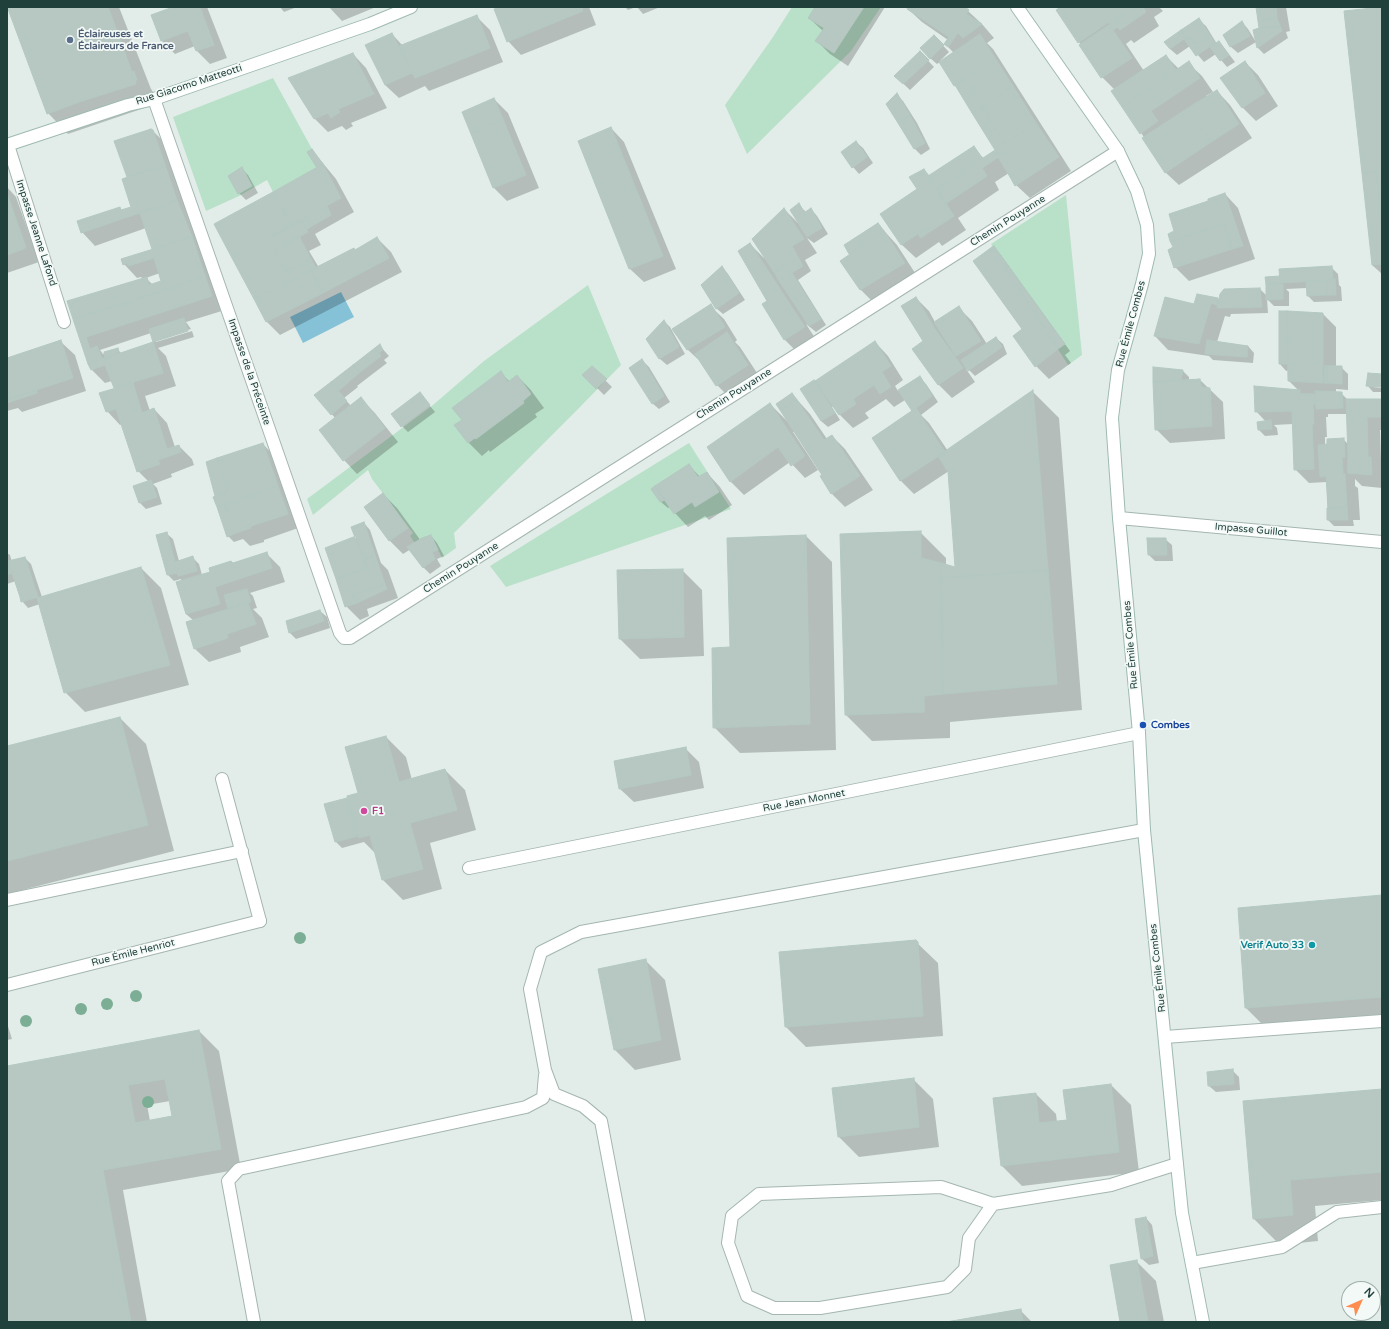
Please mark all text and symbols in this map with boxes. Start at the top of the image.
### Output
place label: Éclaireuses et Éclaireurs de France [78,28,174,52]
marker: Éclaireuses et Éclaireurs de France [65,35,75,45]
street label: Rue Giacomo Matteotti [134,62,244,108]
street label: Impasse Jeanne Lafond [13,178,59,288]
street label: Chemin Pouyanne [968,193,1048,249]
street label: Rue Émile Combes [1114,279,1148,369]
street label: Impasse de la Préceinte [225,317,273,427]
street label: Chemin Pouyanne [694,366,774,422]
street label: Impasse Guillot [1214,521,1288,539]
street label: Chemin Pouyanne [421,540,501,596]
street label: Rue Émile Combes [1121,600,1141,690]
place label: Combes [1151,719,1190,731]
marker: Combes [1138,720,1148,730]
street label: Rue Jean Monnet [762,787,846,815]
place label: F1 [372,805,384,817]
marker: F1 [359,806,369,816]
street label: Rue Émile Combes [1147,923,1169,1013]
street label: Rue Émile Henriot [90,937,176,969]
place label: Verif Auto 33 [1241,939,1304,951]
marker: Verif Auto 33 [1307,940,1317,950]
north arrow [1341,1281,1381,1321]
text: N [1361,1285,1377,1301]

